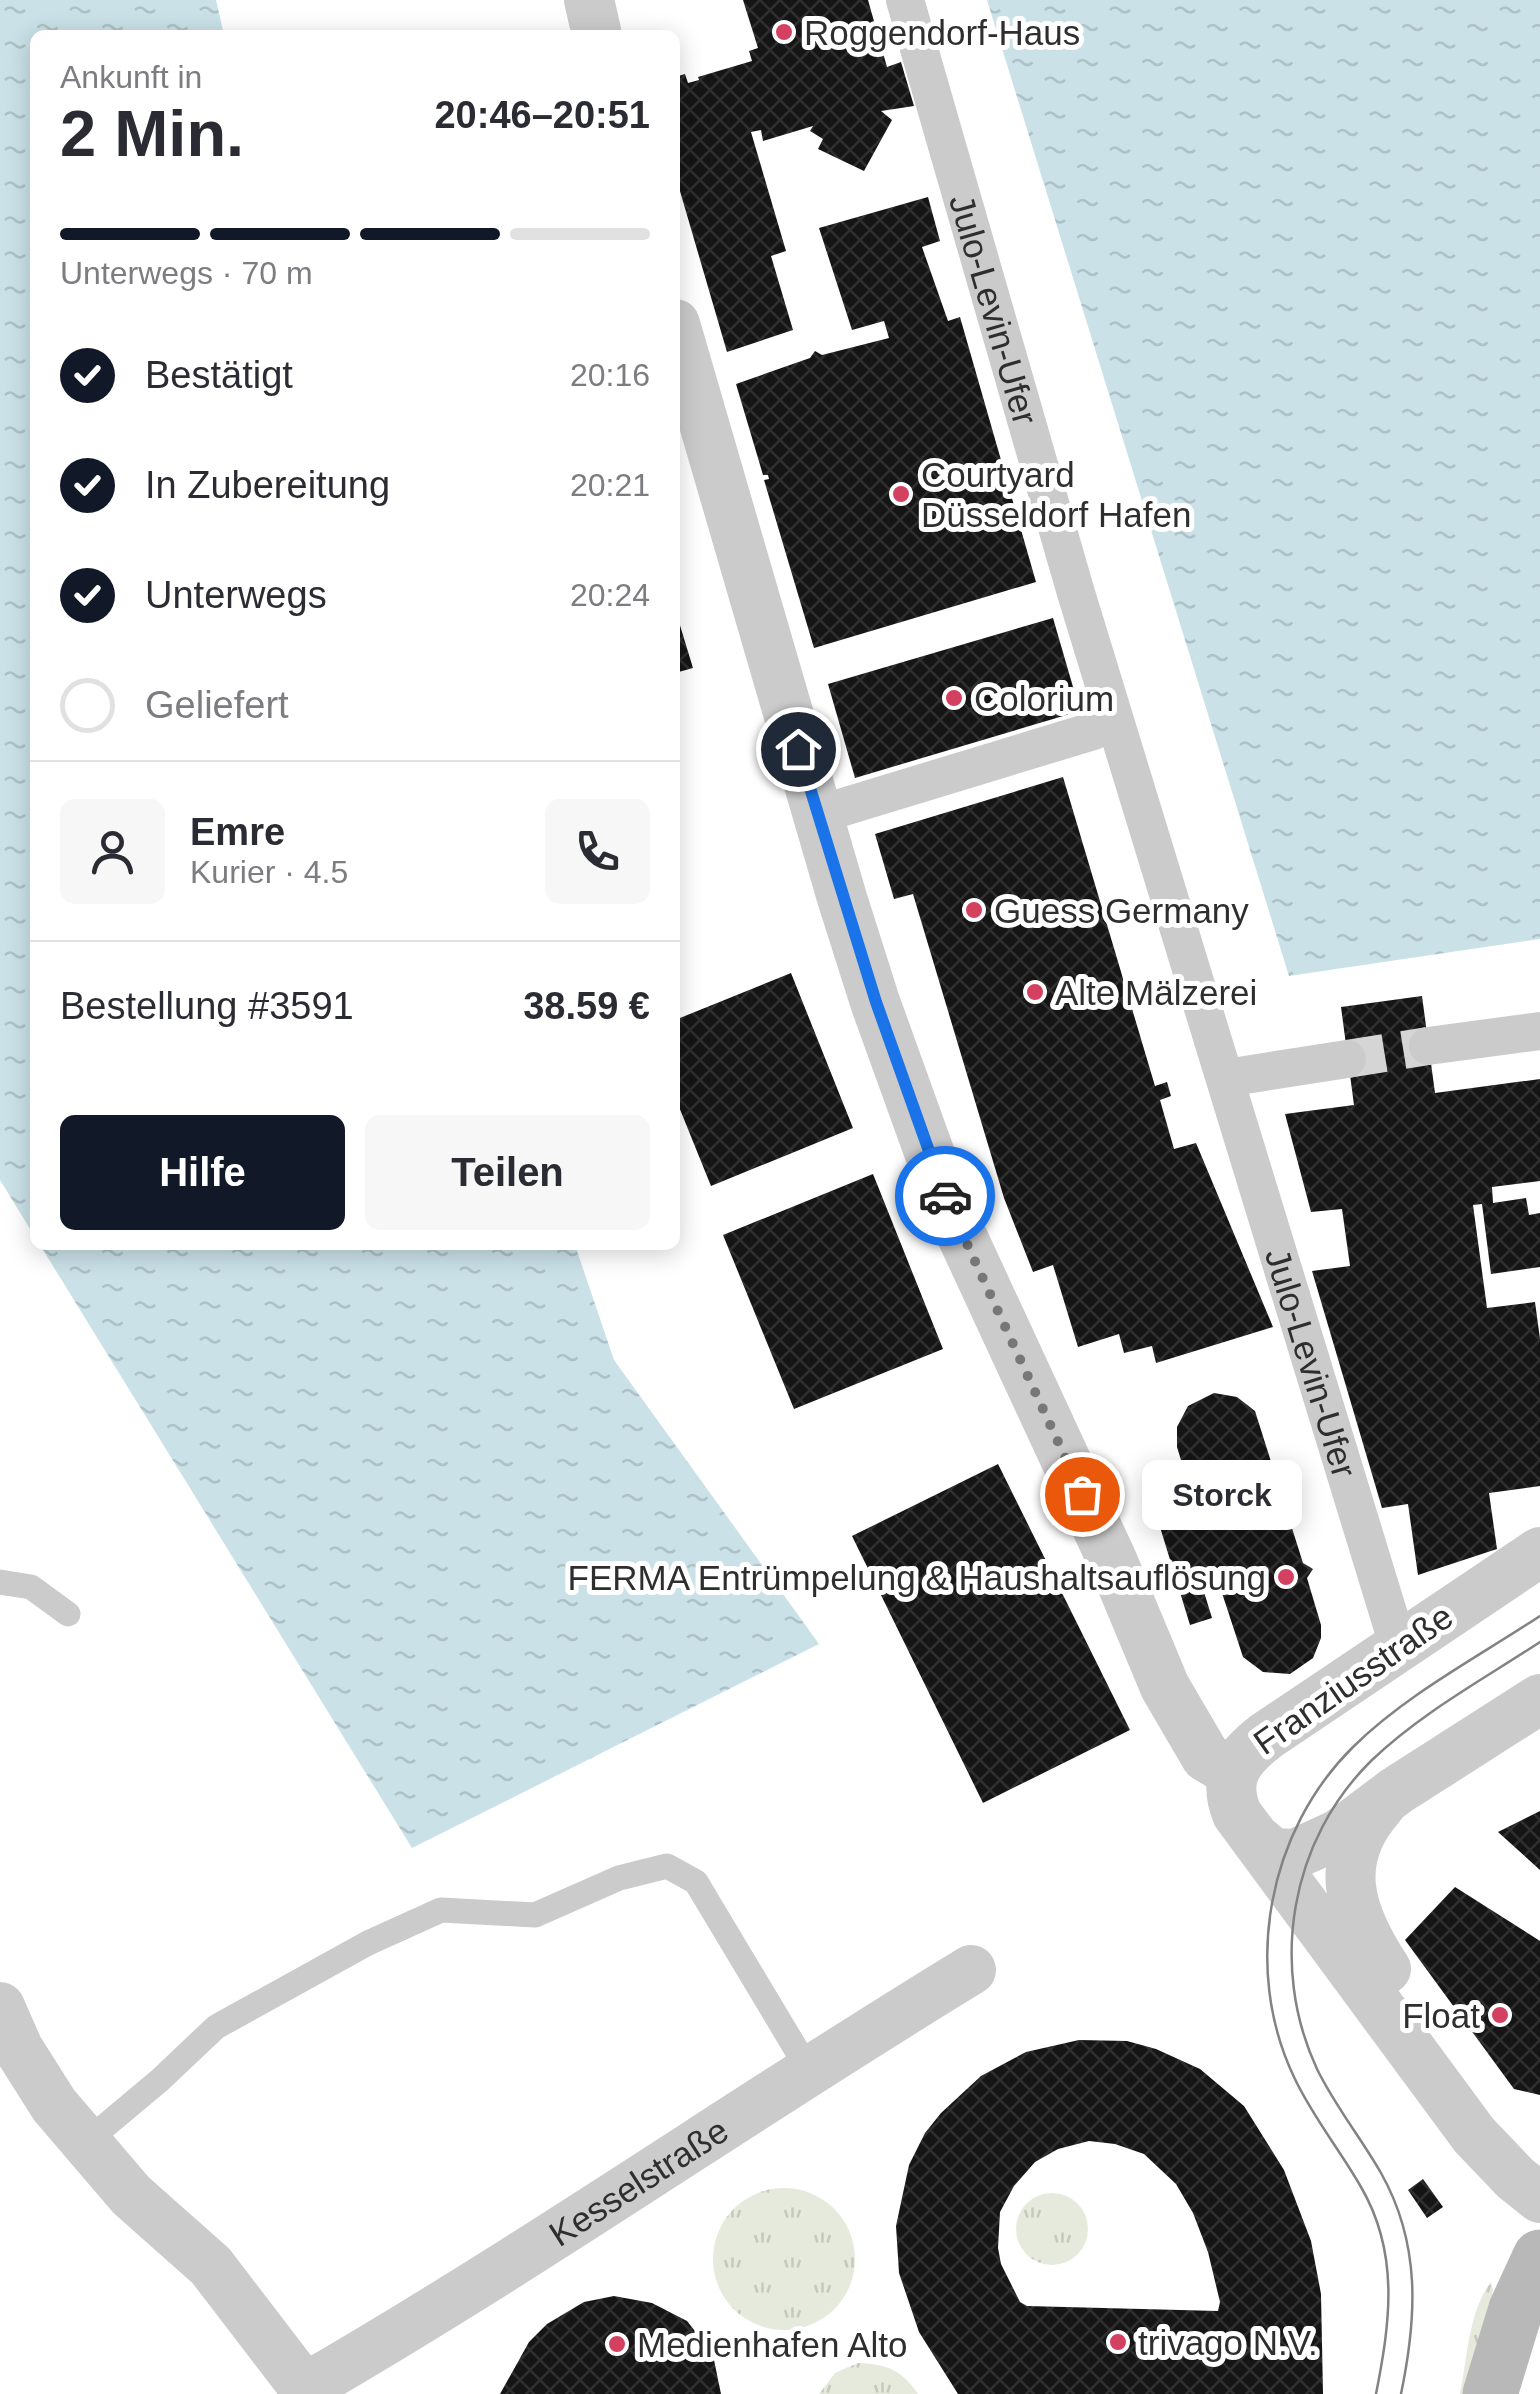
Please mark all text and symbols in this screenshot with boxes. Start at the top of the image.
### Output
place label: Roggendorf-Haus [804,13,1080,52]
marker: Roggendorf-Haus [773,21,795,43]
text: Ankunft in [60,59,202,95]
text: 20:46–20:51 [434,94,650,136]
text: 2 Min. [60,97,244,170]
street label: Julo-Levin-Ufer [943,190,1046,429]
text: Unterwegs · 70 m [60,255,313,291]
icon: check [60,348,115,403]
text: Bestätigt [145,354,293,396]
text: 20:16 [570,357,650,393]
place label: Courtyard Düsseldorf Hafen [921,455,1191,534]
icon: check [60,458,115,513]
text: In Zubereitung [145,464,390,506]
text: 20:21 [570,467,650,503]
marker: Courtyard Düsseldorf Hafen [890,483,912,505]
icon: check [60,568,115,623]
text: Unterwegs [145,574,327,616]
text: 20:24 [570,577,650,613]
place label: Colorium [974,679,1114,718]
text: Geliefert [145,684,289,726]
marker: Colorium [943,687,965,709]
pin [756,707,841,792]
icon: home [771,722,826,777]
button: person [60,799,165,904]
button: phone [545,799,650,904]
text: Emre [190,811,285,853]
text: Kurier · 4.5 [190,854,348,890]
place label: Guess Germany [994,891,1249,930]
marker: Guess Germany [963,899,985,921]
place label: Alte Mälzerei [1055,973,1257,1012]
marker: Alte Mälzerei [1024,981,1046,1003]
text: Bestellung #3591 [60,985,354,1027]
text: 38.59 € [523,985,650,1027]
button: Hilfe [60,1115,345,1230]
button: Teilen [365,1115,650,1230]
courier [895,1146,995,1246]
icon: car [918,1169,973,1224]
street label: Julo-Levin-Ufer [1258,1243,1365,1482]
pin [1040,1452,1125,1537]
callout: Storck [1142,1459,1302,1529]
icon: bag [1055,1467,1110,1522]
text: Storck [1172,1477,1272,1513]
place label: FERMA Entrümpelung & Haushaltsauflösung [568,1558,1266,1597]
marker: FERMA Entrümpelung & Haushaltsauflösung [1275,1566,1297,1588]
street label: Franziusstraße [1246,1596,1460,1762]
place label: Float [1402,1996,1480,2035]
marker: Float [1489,2004,1511,2026]
street label: Kesselstraße [542,2110,735,2253]
place label: trivago N.V. [1138,2323,1318,2362]
place label: Medienhafen Alto [637,2325,907,2364]
marker: trivago N.V. [1107,2331,1129,2353]
marker: Medienhafen Alto [606,2333,628,2355]

